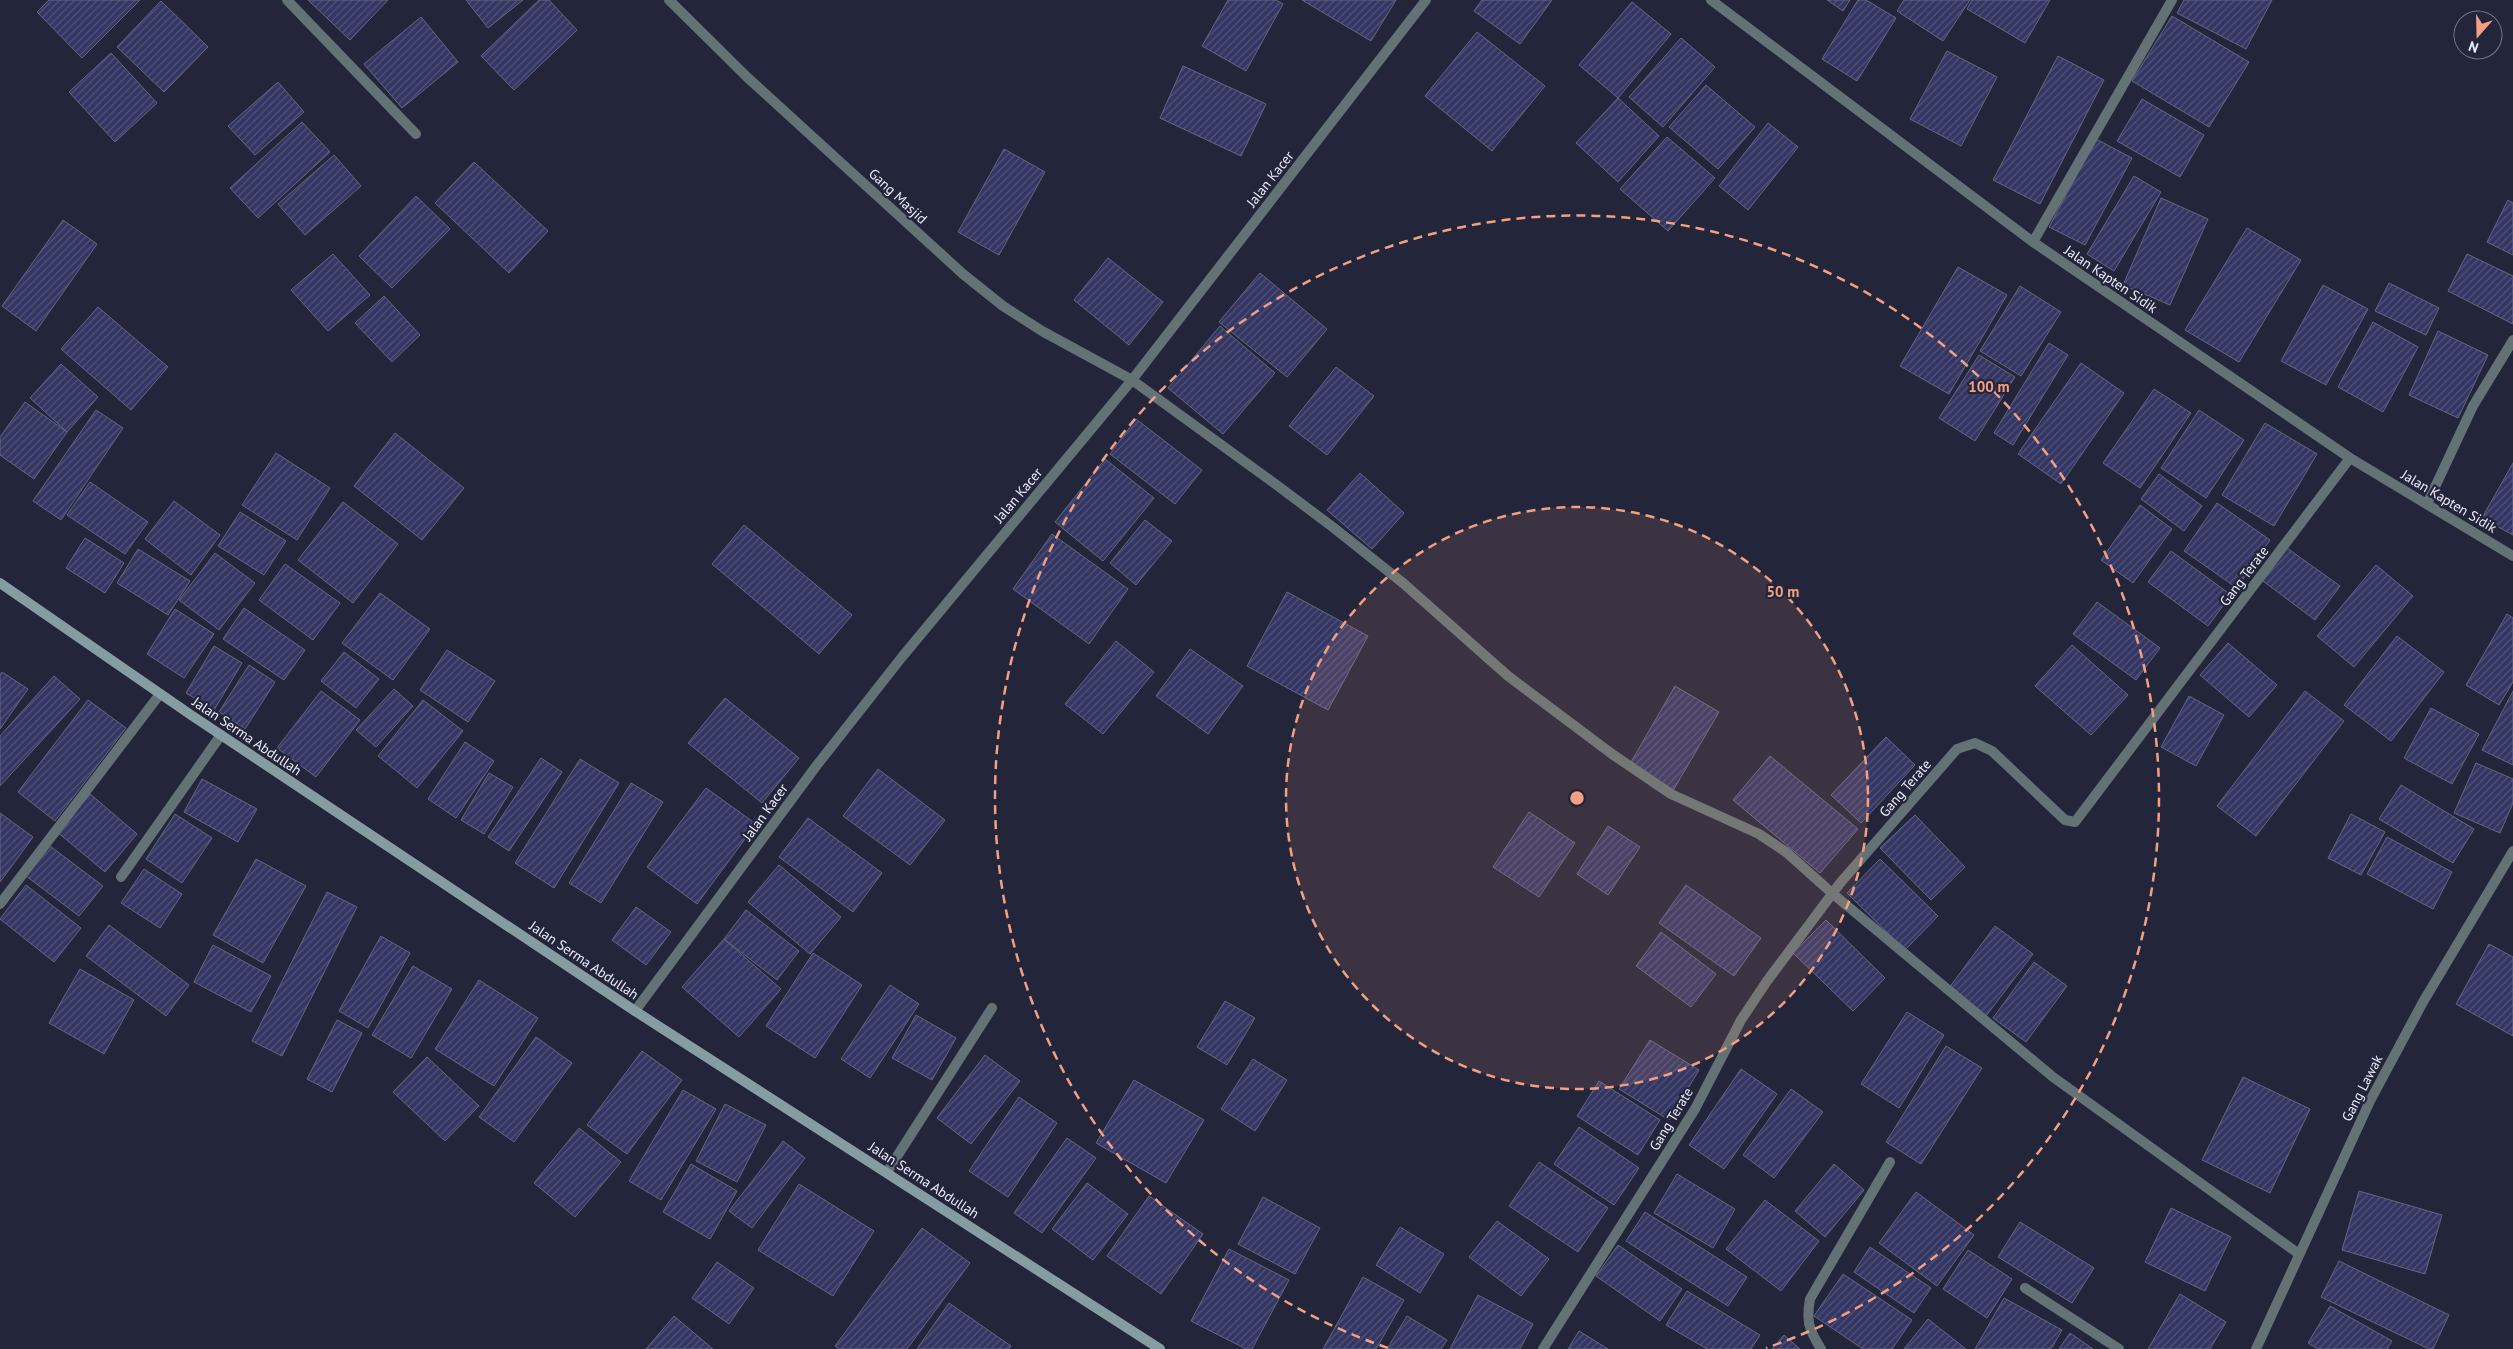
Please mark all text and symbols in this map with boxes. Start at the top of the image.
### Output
north arrow [2453,10,2503,60]
text: N [2466,37,2481,57]
street label: Jalan Kacer [1242,147,1298,211]
street label: Gang Masjid [865,164,931,228]
street label: Jalan Kapten Sidik [2060,241,2161,317]
text: 100 m [1968,377,2010,396]
street label: Jalan Kacer [989,464,1046,527]
street label: Jalan Kapten Sidik [2397,465,2500,537]
street label: Gang Terate [2216,542,2272,610]
text: 50 m [1767,582,1799,601]
street label: Jalan Serma Abdullah [188,692,305,779]
street label: Gang Terate [1875,755,1935,821]
street label: Jalan Kacer [738,780,792,845]
centre of rings [1568,789,1586,807]
street label: Jalan Serma Abdullah [525,916,642,1003]
street label: Gang Lawak [2338,1051,2387,1124]
street label: Gang Terate [1645,1084,1697,1154]
street label: Jalan Serma Abdullah [865,1137,983,1222]

